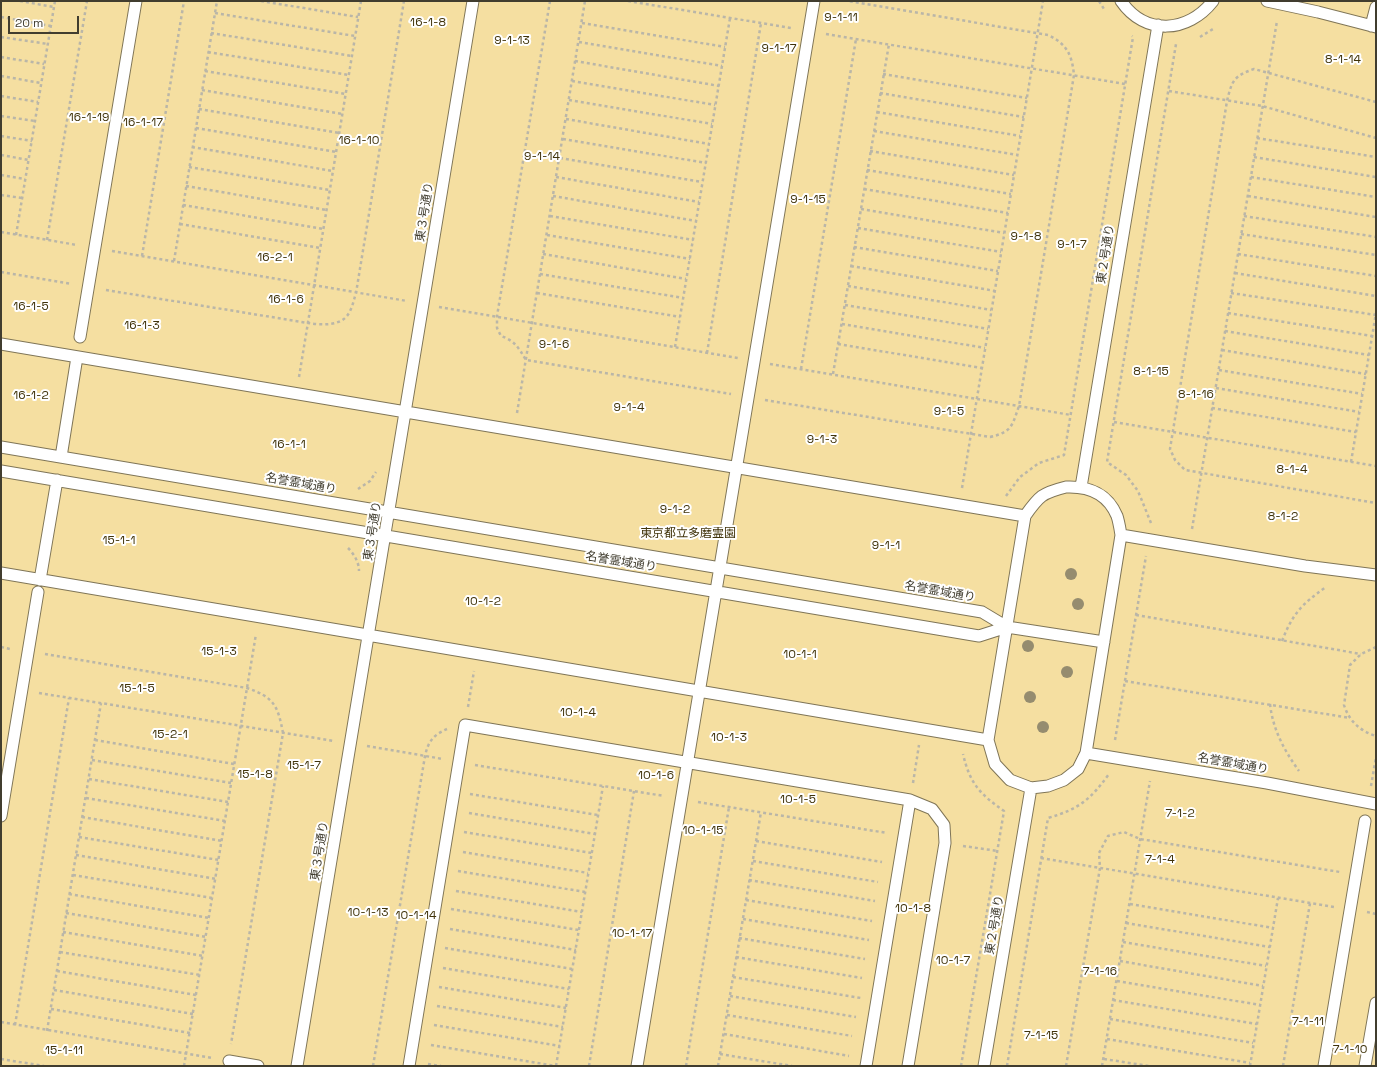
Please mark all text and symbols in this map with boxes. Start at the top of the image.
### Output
scale bar [10,8,81,34]
park label: 9-1-11 [824,11,858,25]
text: 20 m [15,15,43,31]
park label: 16-1-8 [410,16,446,30]
park label: 9-1-13 [494,34,530,48]
park label: 9-1-17 [761,42,797,56]
park label: 8-1-14 [1325,53,1361,67]
park label: 16-1-19 [69,111,109,125]
park label: 16-1-17 [123,116,163,130]
park label: 16-1-10 [338,134,380,148]
park label: 9-1-14 [524,150,560,164]
street label: 東３号通り [413,181,437,243]
park label: 9-1-15 [790,193,826,207]
street label: 東２号通り [1094,223,1118,285]
park label: 9-1-8 [1011,230,1041,244]
park label: 9-1-7 [1057,238,1087,252]
park label: 16-2-1 [257,251,293,265]
park label: 16-1-6 [268,293,304,307]
park label: 16-1-5 [13,300,49,314]
park label: 16-1-3 [124,319,160,333]
park label: 9-1-6 [539,338,569,352]
park label: 8-1-15 [1133,365,1169,379]
park label: 8-1-16 [1178,388,1214,402]
park label: 16-1-2 [13,389,49,403]
park label: 9-1-4 [614,401,644,415]
park label: 9-1-5 [934,405,964,419]
park label: 9-1-3 [807,433,837,447]
park label: 16-1-1 [272,438,306,452]
park label: 8-1-4 [1277,463,1307,477]
street label: 名誉霊域通り [264,471,338,497]
street label: 東３号通り [361,500,385,562]
park label: 9-1-2 [660,503,690,517]
park label: 8-1-2 [1268,510,1298,524]
park label: 東京都立多磨霊園 [640,527,736,541]
park label: 15-1-1 [102,534,136,548]
park label: 9-1-1 [872,539,900,553]
street label: 名誉霊域通り [584,549,658,575]
street label: 名誉霊域通り [903,579,977,605]
park label: 10-1-2 [465,595,501,609]
park label: 15-1-3 [201,645,237,659]
park label: 10-1-1 [783,648,817,662]
park label: 15-1-5 [119,682,155,696]
park label: 10-1-4 [560,706,596,720]
park label: 15-2-1 [152,728,188,742]
park label: 10-1-3 [711,731,747,745]
street label: 名誉霊域通り [1196,751,1270,777]
park label: 15-1-7 [287,759,321,773]
park label: 15-1-8 [237,768,273,782]
park label: 10-1-6 [638,769,674,783]
park label: 10-1-5 [780,793,816,807]
park label: 7-1-2 [1165,807,1195,821]
street label: 東３号通り [308,820,332,882]
park label: 10-1-15 [683,824,723,838]
park label: 7-1-4 [1145,853,1175,867]
street label: 東２号通り [983,894,1007,956]
park label: 10-1-8 [895,902,931,916]
park label: 10-1-13 [348,906,388,920]
park label: 10-1-14 [395,909,437,923]
park label: 10-1-17 [612,927,652,941]
park label: 10-1-7 [936,954,970,968]
park label: 7-1-16 [1083,965,1117,979]
park label: 7-1-11 [1292,1015,1324,1029]
park label: 7-1-15 [1024,1029,1058,1043]
park label: 7-1-10 [1333,1043,1367,1057]
park label: 15-1-11 [45,1044,83,1058]

